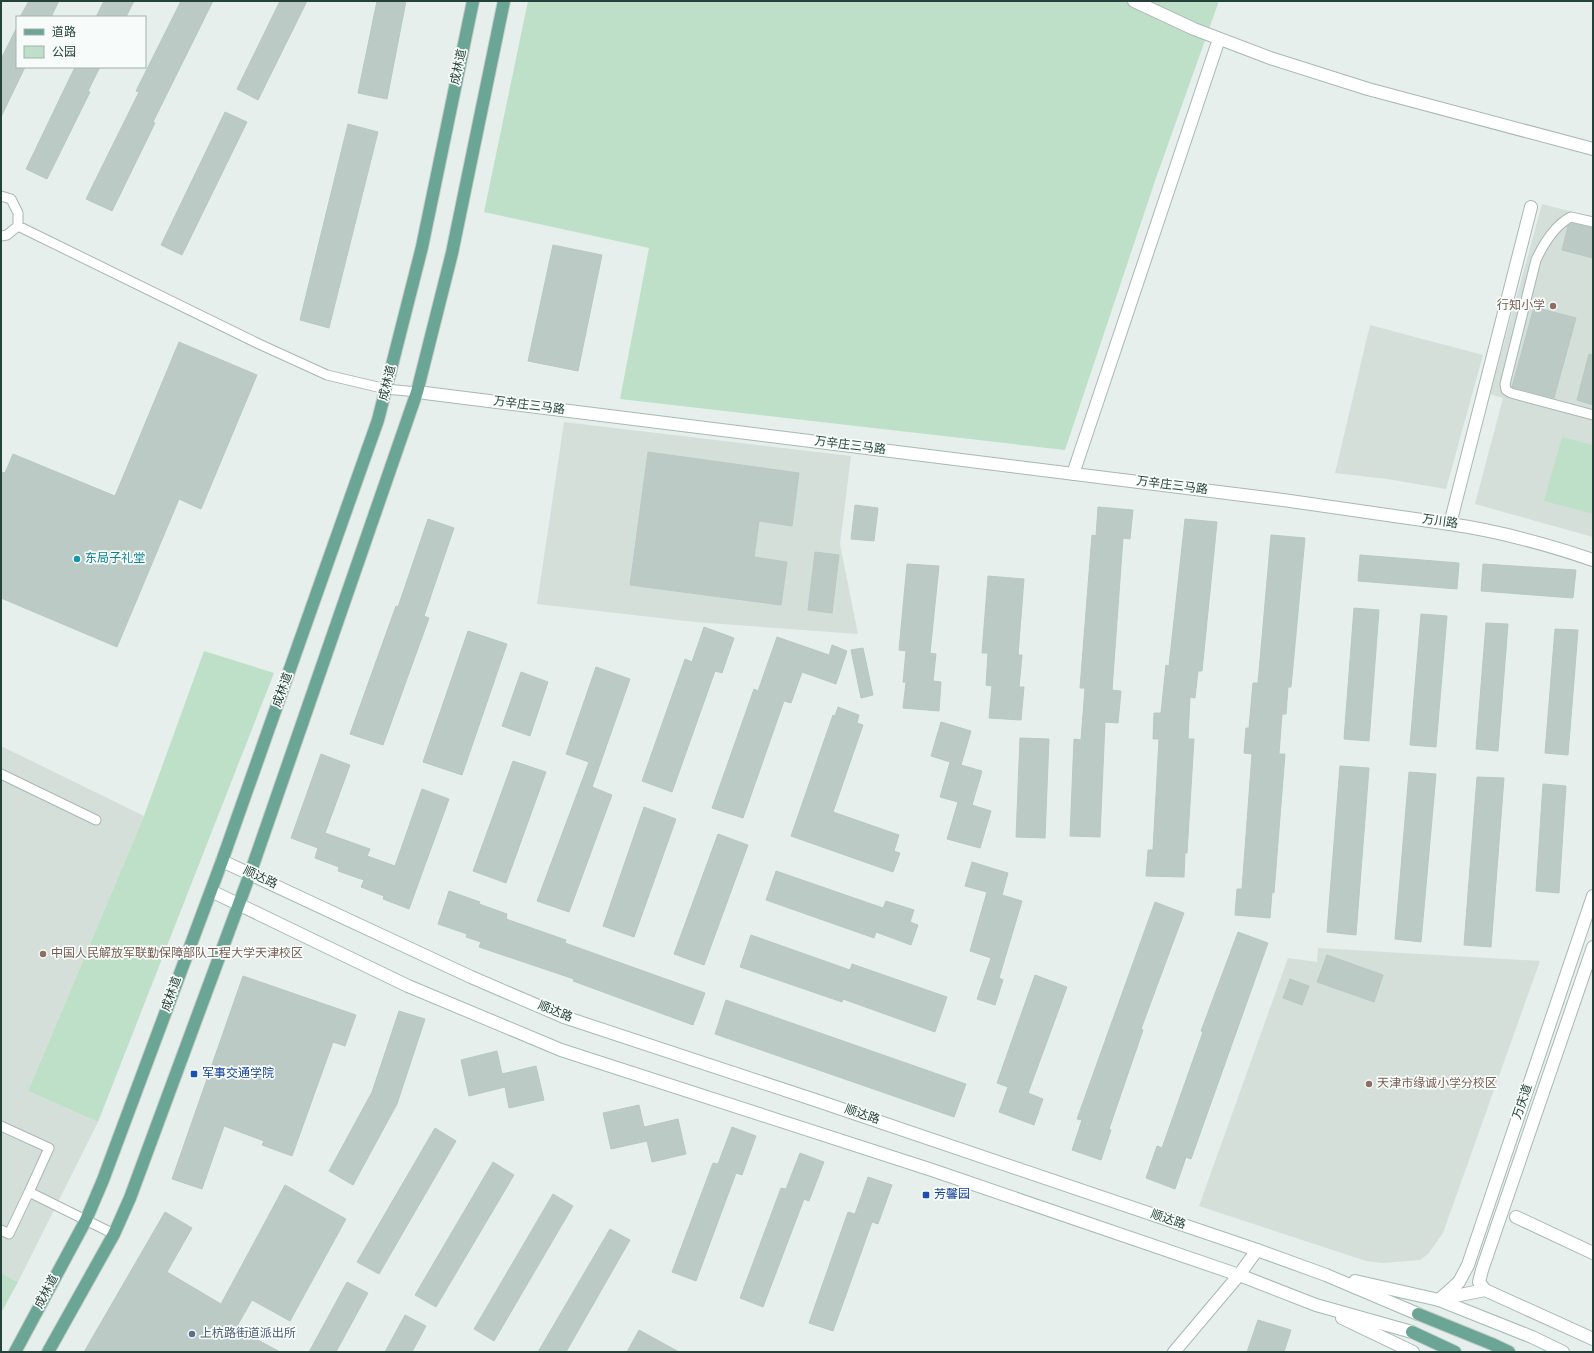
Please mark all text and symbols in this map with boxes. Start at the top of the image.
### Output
legend [16,16,146,68]
text: 道路 [52,25,76,41]
text: 公园 [52,45,76,61]
street label: 成林道 [447,48,471,86]
place label: 行知小学 [1497,298,1545,314]
marker: 行知小学 [1548,301,1558,311]
street label: 成林道 [376,364,400,402]
street label: 万辛庄三马路 [492,394,566,418]
street label: 万辛庄三马路 [813,434,887,458]
street label: 万辛庄三马路 [1135,474,1209,498]
street label: 万川路 [1421,512,1459,532]
place label: 东局子礼堂 [85,551,145,567]
marker: 东局子礼堂 [72,554,82,564]
street label: 成林道 [269,670,297,710]
street label: 顺达路 [240,863,280,893]
place label: 中国人民解放军联勤保障部队工程大学天津校区 [51,946,303,962]
marker: 中国人民解放军联勤保障部队工程大学天津校区 [38,949,48,959]
street label: 成林道 [158,974,186,1014]
street label: 顺达路 [535,998,575,1026]
place label: 军事交通学院 [202,1066,274,1082]
marker: 军事交通学院 [189,1069,199,1079]
place label: 天津市缘诚小学分校区 [1377,1076,1497,1092]
marker: 天津市缘诚小学分校区 [1364,1079,1374,1089]
street label: 万庆道 [1510,1082,1536,1122]
street label: 顺达路 [842,1102,882,1128]
place label: 芳馨园 [934,1187,970,1203]
marker: 芳馨园 [921,1190,931,1200]
street label: 顺达路 [1148,1207,1188,1233]
street label: 成林道 [31,1272,63,1312]
place label: 上杭路街道派出所 [200,1326,296,1342]
marker: 上杭路街道派出所 [187,1329,197,1339]

